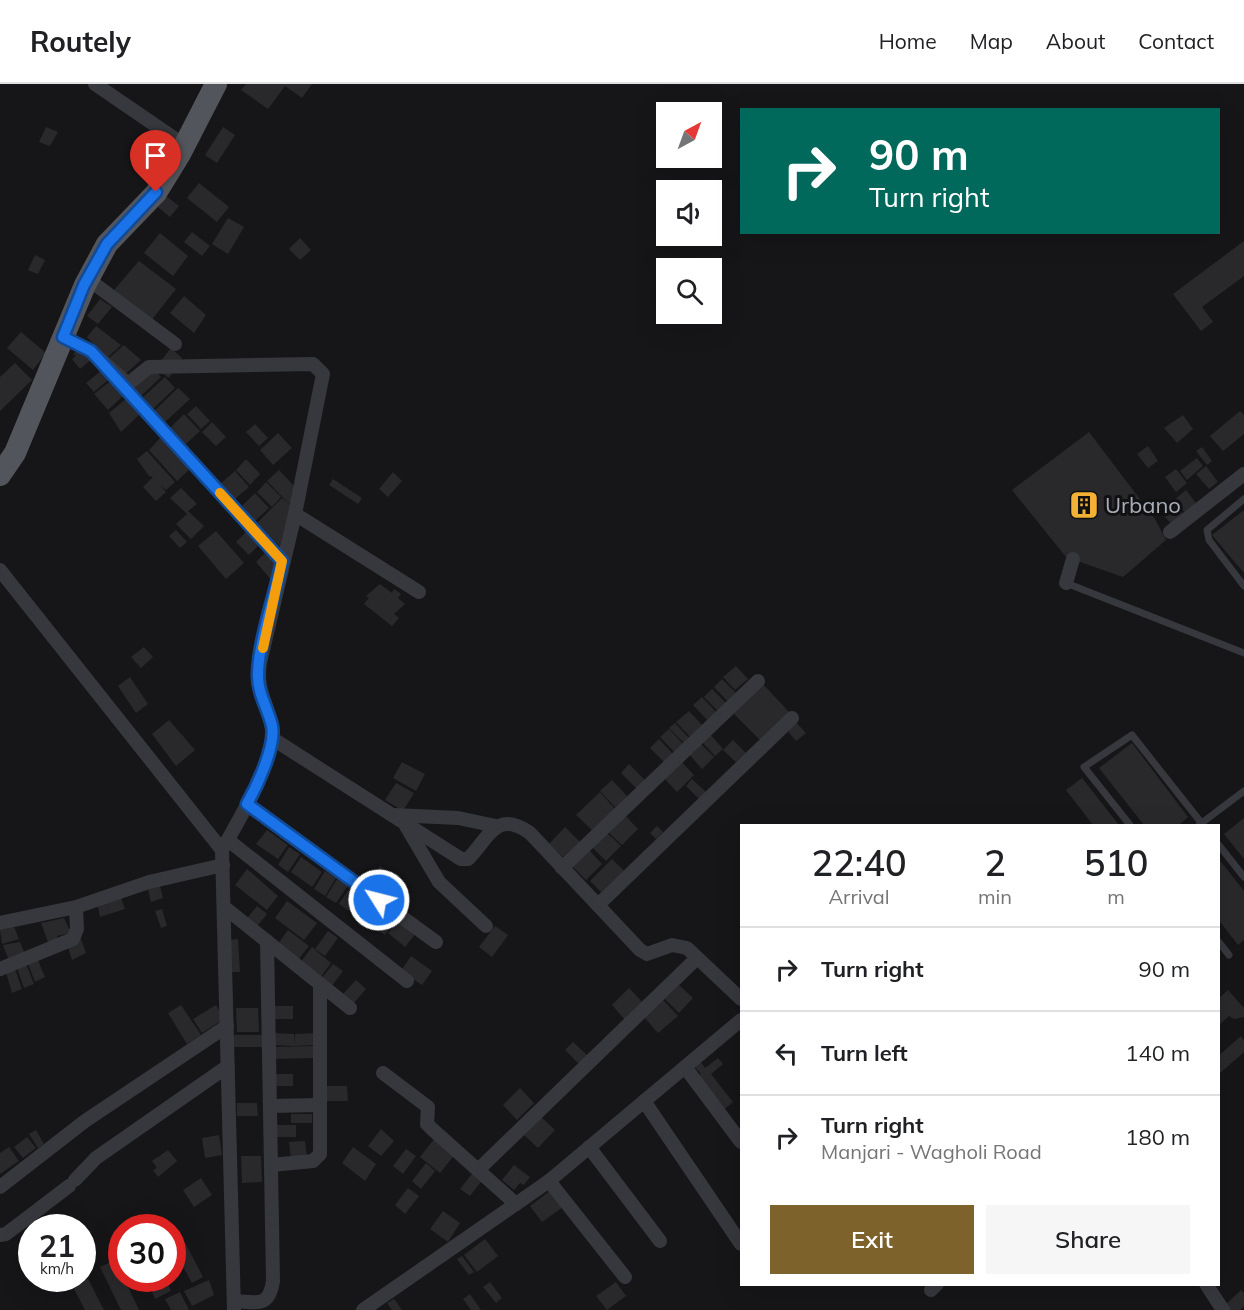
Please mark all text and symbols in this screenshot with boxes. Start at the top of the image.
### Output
text: Routely [30,24,131,59]
text: Home [879,28,937,54]
text: Map [970,28,1013,54]
text: About [1046,28,1105,54]
text: Contact [1138,28,1214,54]
north arrow [656,102,722,168]
map controls [656,102,722,324]
text: 90 m [869,128,969,181]
pin [130,130,181,192]
icon: right [770,132,848,210]
icon: arrive [139,139,172,172]
button: sound [656,180,722,246]
text: Turn right [869,180,989,214]
button: search [656,258,722,324]
building icon: Urbano [1068,489,1100,521]
place label: Urbano [1105,491,1181,519]
text: 22:40 [812,840,906,885]
text: 2 [984,840,1006,885]
text: 510 [1084,840,1148,885]
position arrow [347,868,411,932]
text: Arrival [828,884,890,909]
text: min [978,884,1012,909]
text: m [1107,884,1125,909]
icon: right [770,953,803,986]
text: Turn right [821,955,924,983]
text: 90 m [1139,955,1190,983]
icon: left [770,1037,803,1070]
text: Turn left [821,1039,908,1067]
text: 140 m [1125,1039,1190,1067]
text: Turn right [821,1111,924,1139]
icon: right [770,1121,803,1154]
text: 180 m [1125,1123,1190,1151]
text: Manjari - Wagholi Road [821,1139,1042,1164]
button: Exit [770,1205,974,1274]
button: Share [986,1205,1190,1274]
speed limit sign: 30 [108,1214,186,1292]
text: 21 [39,1227,75,1265]
text: km/h [40,1259,74,1278]

